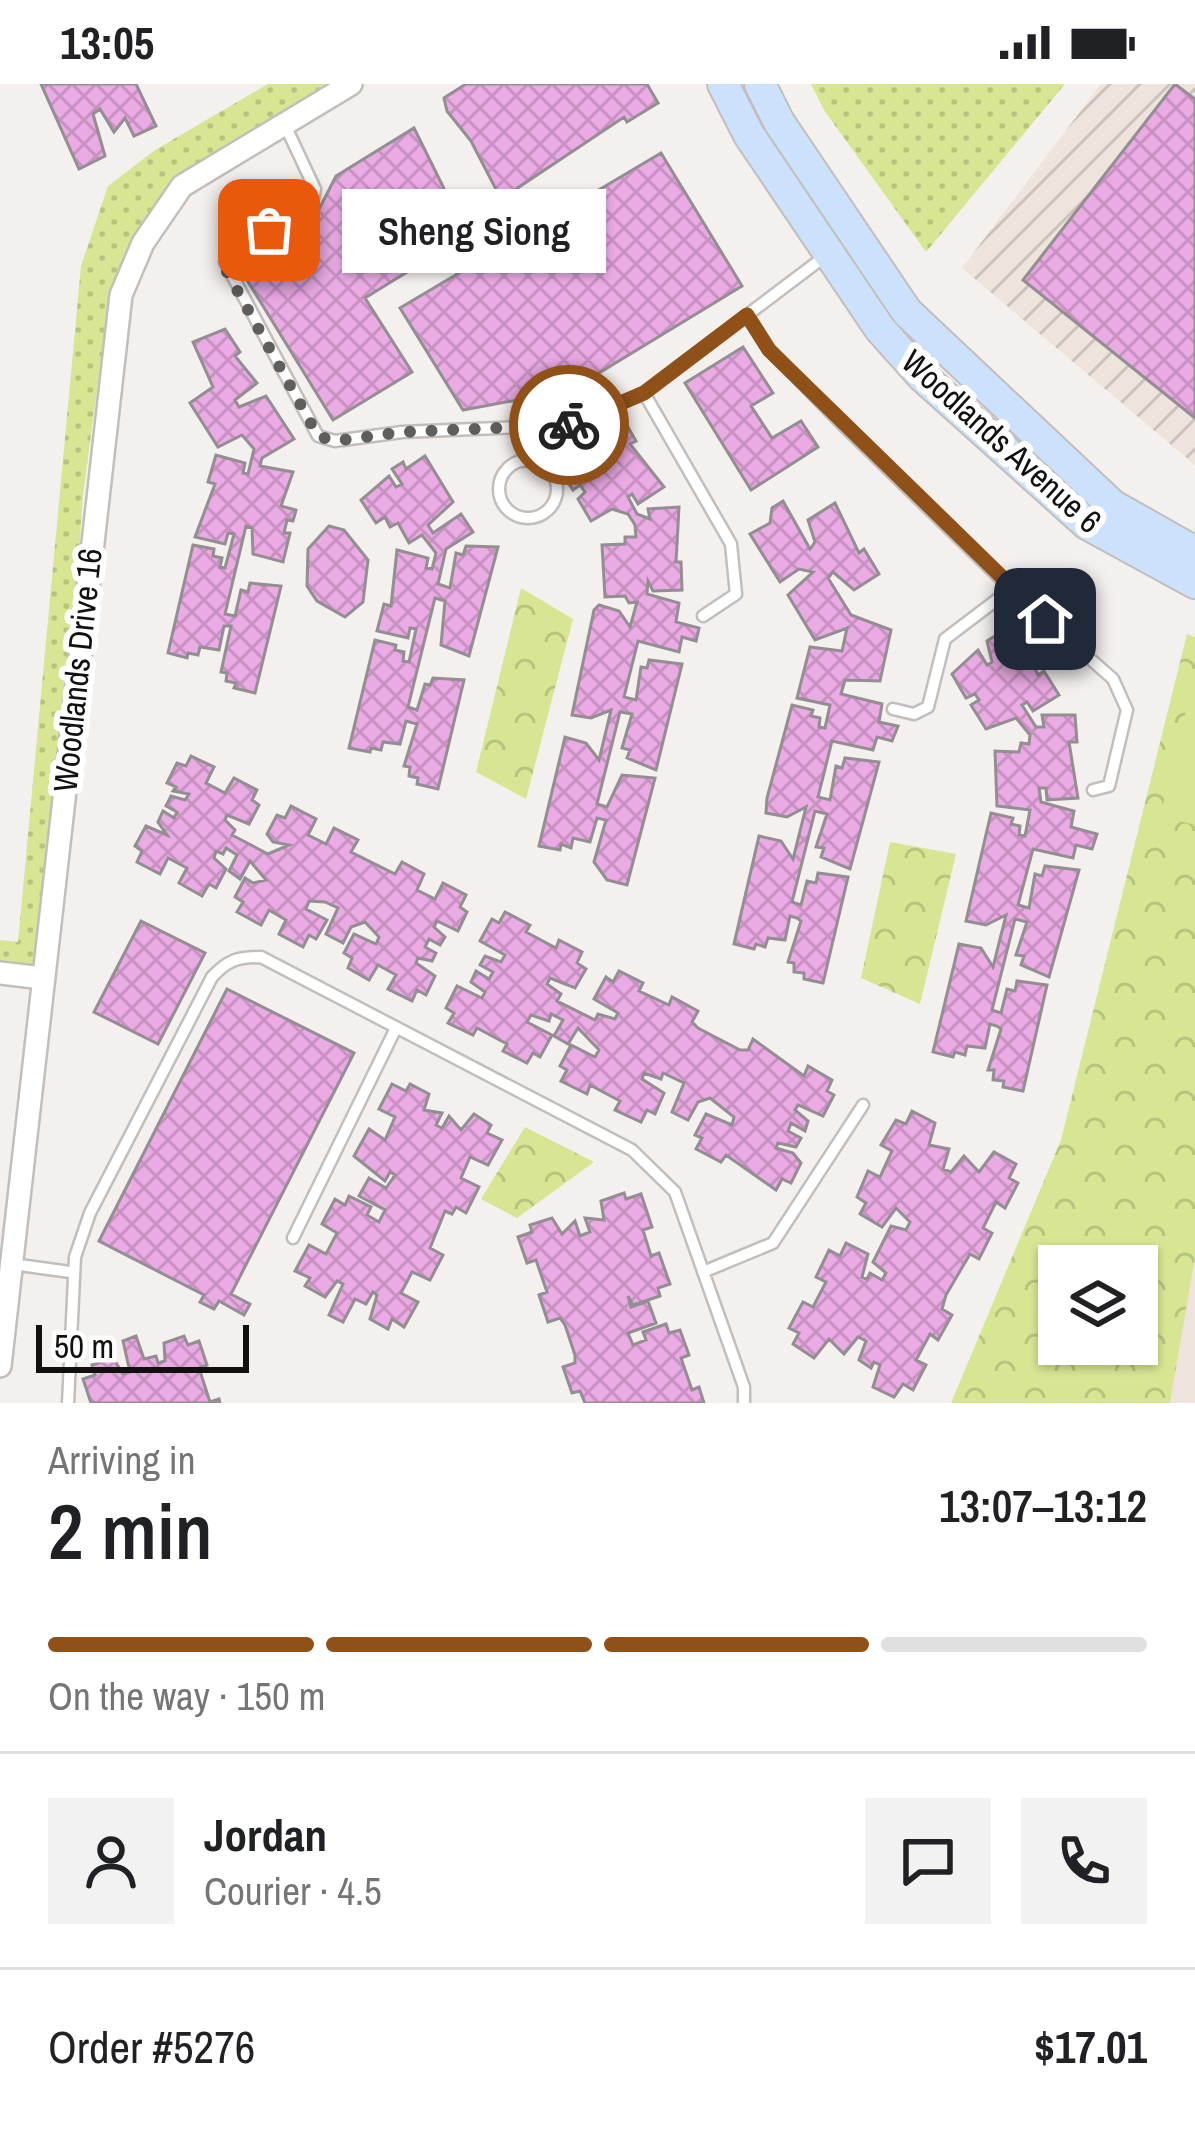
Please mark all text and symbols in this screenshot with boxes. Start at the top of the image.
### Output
text: 13:05 [60,12,154,73]
pin [218,179,320,281]
callout: Sheng Siong [341,188,605,272]
icon: bag [236,197,302,263]
text: Sheng Siong [378,205,570,257]
street label: Woodlands Avenue 6 [893,339,1111,543]
courier [509,365,629,485]
icon: bike [536,392,602,458]
street label: Woodlands Drive 16 [42,546,112,794]
pin [994,568,1096,670]
icon: home [1012,586,1078,652]
map controls [1038,1245,1158,1365]
button: layers [1038,1245,1158,1365]
scale bar [36,1319,249,1372]
text: 50 m [54,1324,114,1368]
text: Arriving in [48,1434,196,1486]
text: 13:07–13:12 [939,1475,1147,1536]
text: 2 min [48,1478,213,1583]
text: On the way · 150 m [48,1670,325,1722]
button: person [48,1798,174,1924]
button: chat [865,1798,991,1924]
button: phone [1021,1798,1147,1924]
text: Jordan [204,1804,327,1865]
text: Courier · 4.5 [204,1865,382,1917]
text: Order #5276 [48,2016,255,2077]
text: $17.01 [1034,2016,1147,2077]

